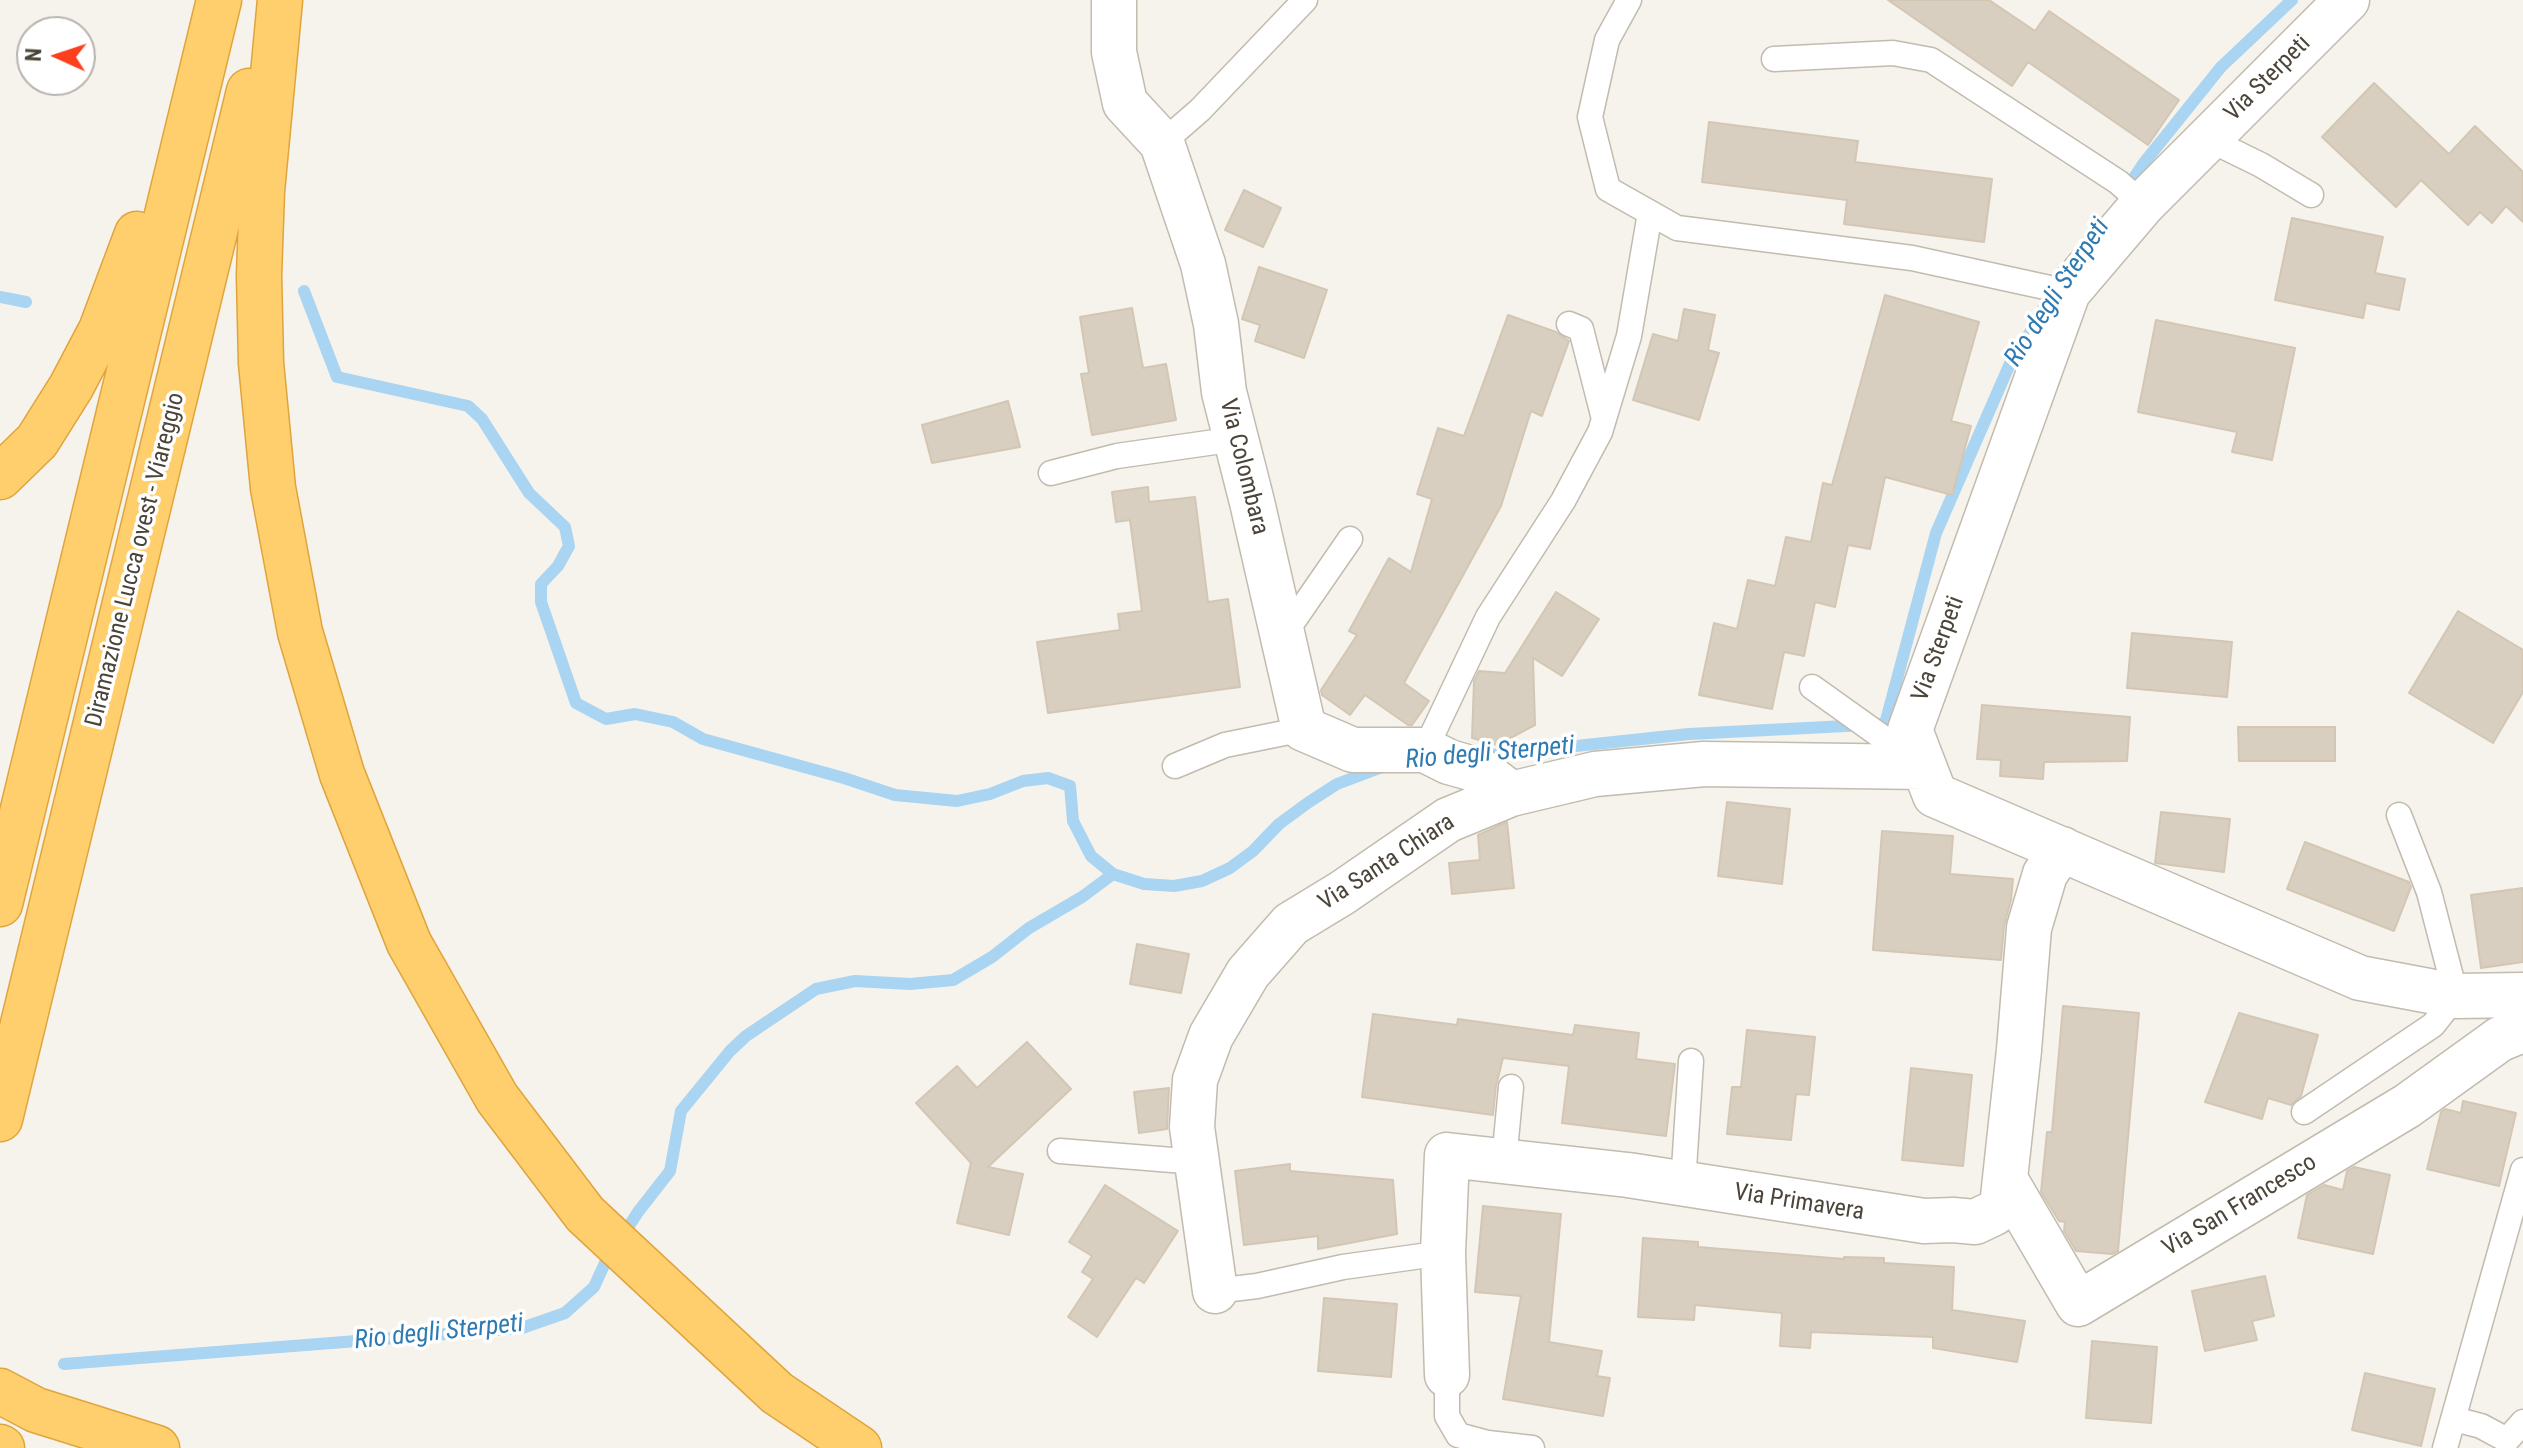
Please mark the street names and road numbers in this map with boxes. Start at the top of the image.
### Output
street label: Via Sterpeti [2219,30,2317,128]
street label: Diramazione Lucca ovest - Viareggio [80,390,192,730]
street label: Via Colombara [1212,396,1274,538]
street label: Via Sterpeti [1907,593,1971,705]
street label: Via Santa Chiara [1314,808,1460,918]
street label: Via San Francesco [2158,1149,2322,1263]
street label: Via Primavera [1732,1179,1866,1227]

